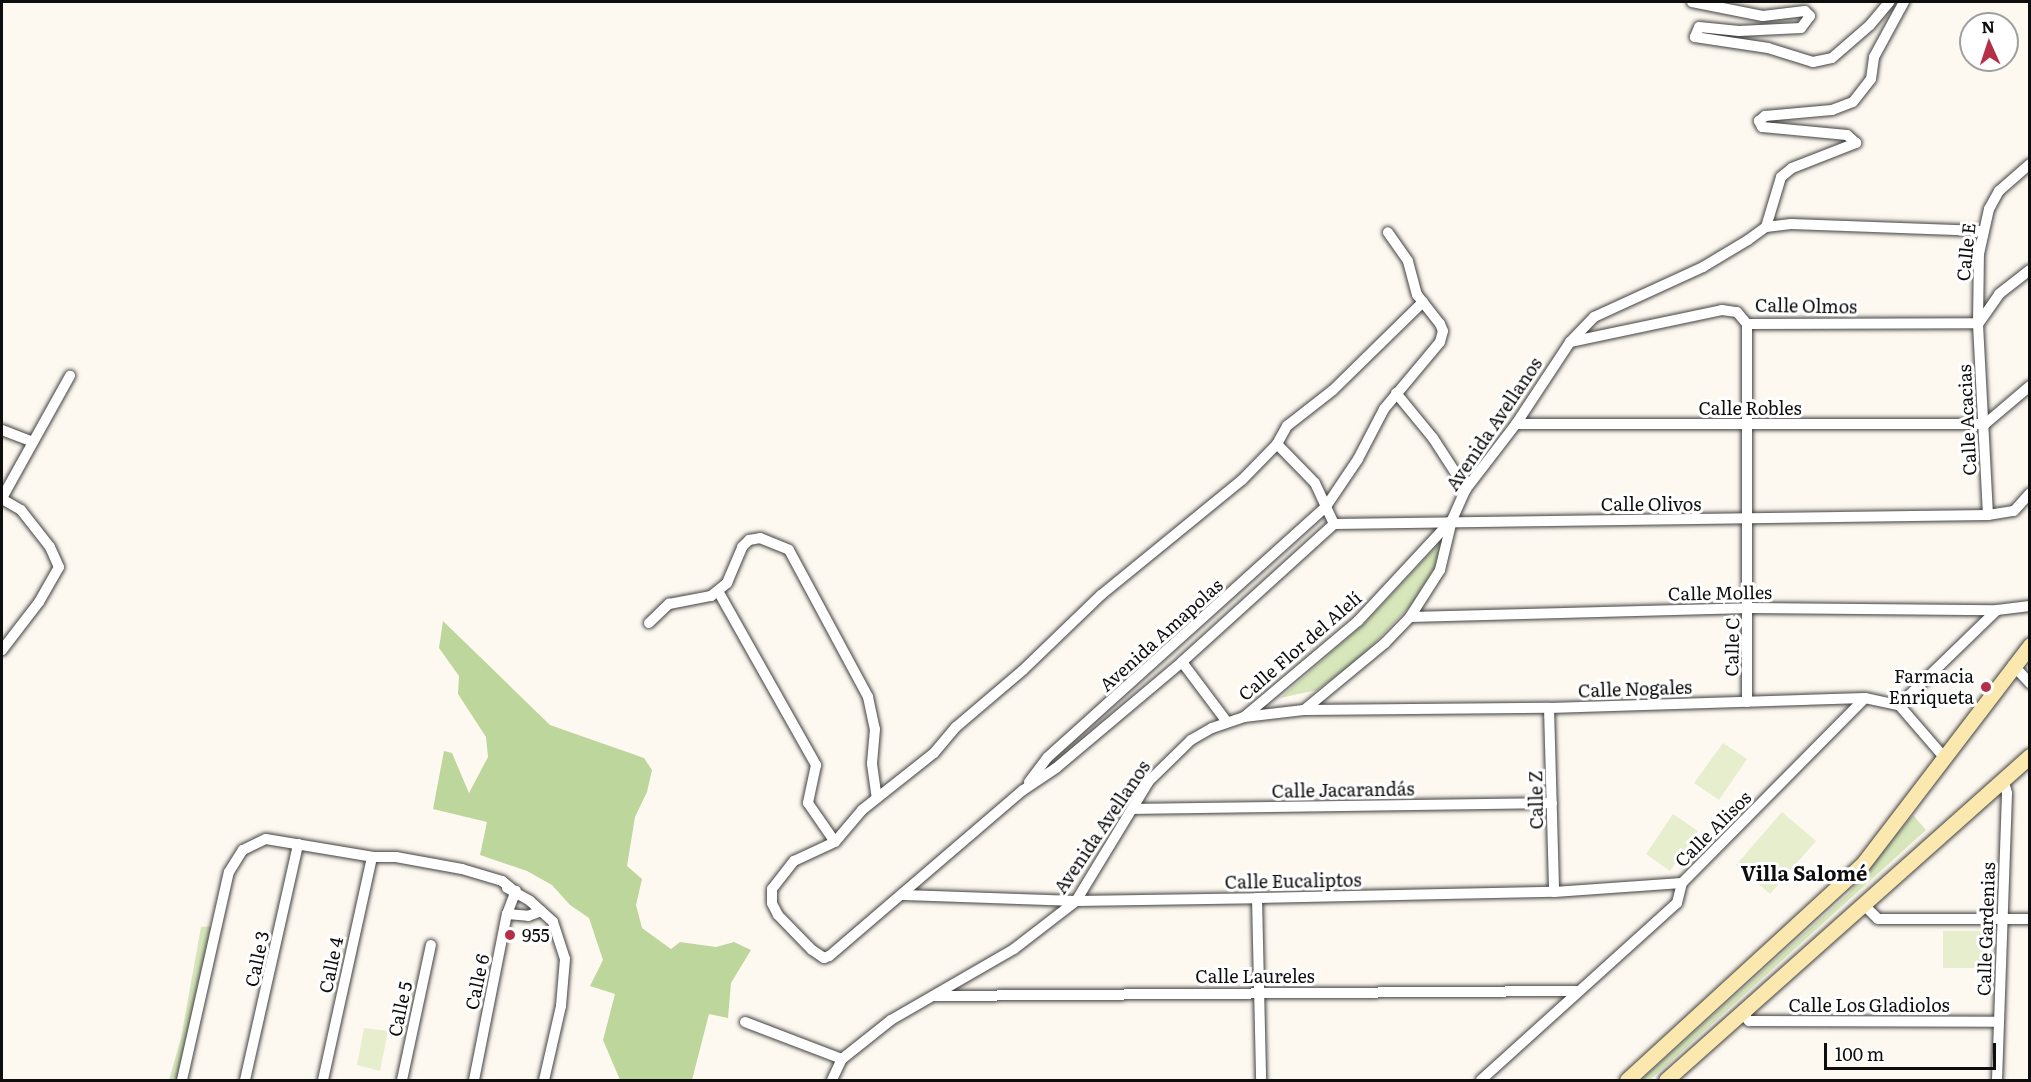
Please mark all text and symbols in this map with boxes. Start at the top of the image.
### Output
north arrow [1959,12,2019,72]
text: N [1981,14,1996,38]
street label: Calle E [1952,222,1980,282]
street label: Calle Olmos [1755,294,1857,318]
street label: Avenida Avellanos [1441,353,1547,495]
street label: Calle Acacias [1953,364,1981,476]
street label: Calle Robles [1698,397,1802,419]
street label: Calle Olivos [1601,493,1701,515]
street label: Avenida Amapolas [1095,574,1227,696]
street label: Calle Molles [1668,581,1772,605]
street label: Calle Flor del Alelí [1234,587,1366,705]
street label: Calle C [1721,617,1743,677]
place label: Farmacia Enriqueta [1888,666,1974,708]
street label: Calle Nogales [1578,676,1692,702]
marker: Farmacia Enriqueta [1979,680,1993,694]
street label: Avenida Avellanos [1049,756,1155,898]
street label: Calle Z [1525,770,1547,830]
street label: Calle Jacarandás [1271,778,1415,802]
street label: Calle Alisos [1670,786,1756,872]
district label: Villa Salomé [1741,860,1867,884]
street label: Calle Gardenias [1973,862,1999,996]
street label: Calle Eucaliptos [1224,869,1362,893]
place label: 955 [522,924,550,946]
marker: 955 [503,928,517,942]
street label: Calle 3 [241,929,273,989]
street label: Calle 4 [315,935,347,995]
street label: Calle 6 [461,952,493,1012]
street label: Calle Laureles [1195,965,1315,987]
street label: Calle 5 [384,979,416,1039]
street label: Calle Los Gladiolos [1788,994,1950,1016]
scale bar [1827,1031,2000,1069]
text: 100 m [1835,1040,1884,1067]

